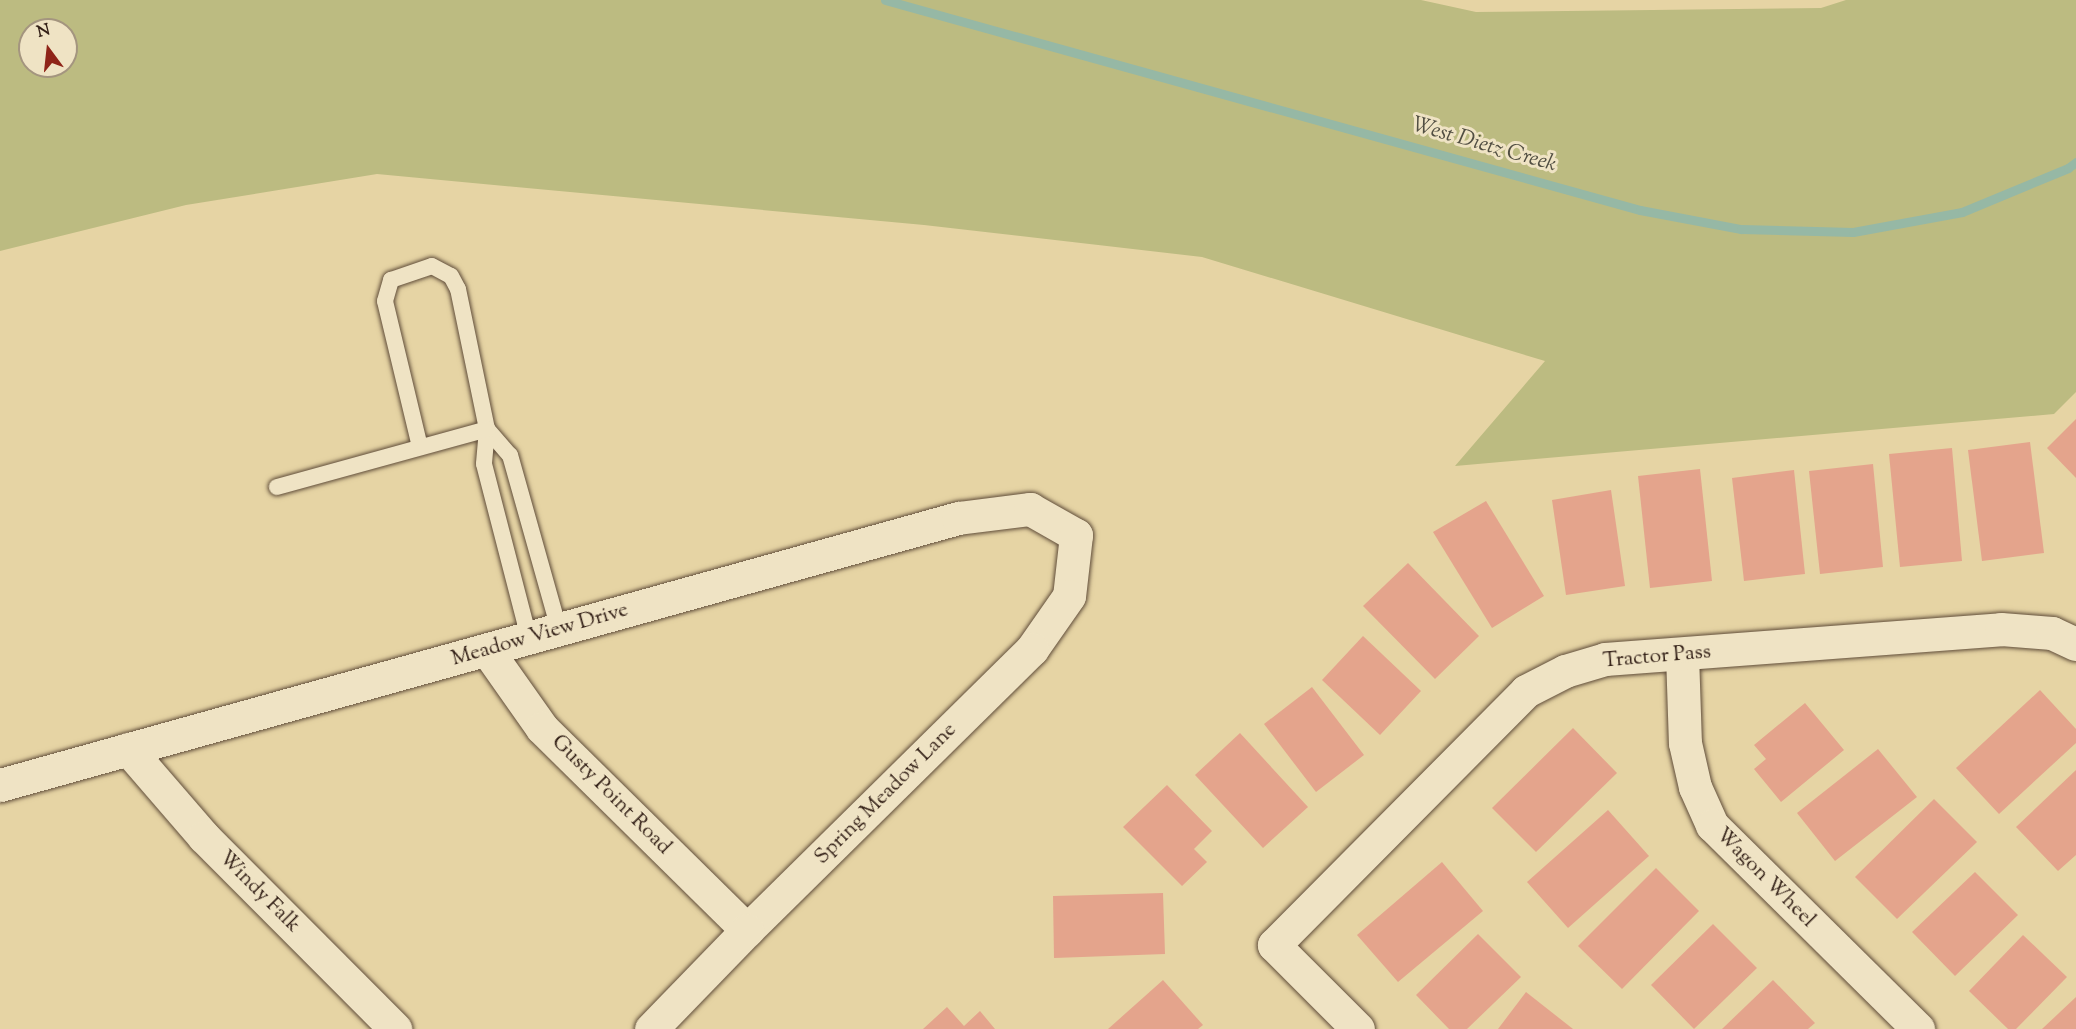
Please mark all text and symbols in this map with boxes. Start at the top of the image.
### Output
north arrow [18,18,78,78]
text: N [35,19,53,45]
water label: West Dietz Creek [1409,113,1559,179]
street label: Meadow View Drive [449,598,631,672]
street label: Tractor Pass [1602,640,1712,674]
street label: Spring Meadow Lane [810,718,962,870]
street label: Gusty Point Road [546,730,676,860]
street label: Wagon Wheel [1710,823,1820,933]
street label: Windy Falk [213,846,305,938]

